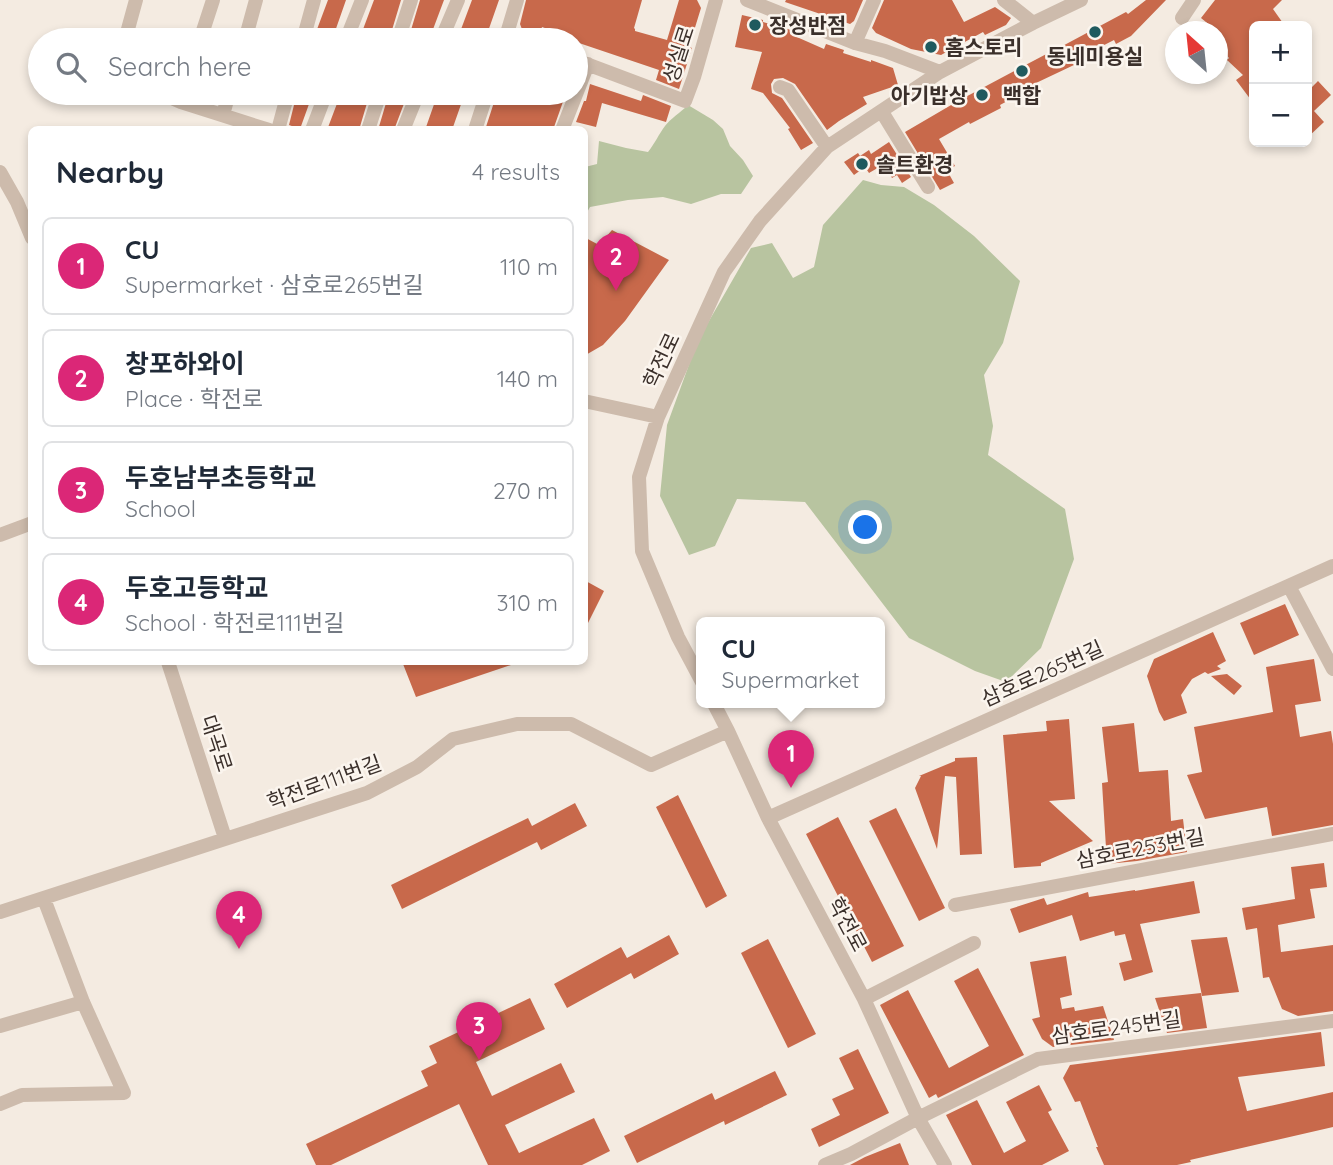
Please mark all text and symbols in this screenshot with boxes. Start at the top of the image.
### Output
place label: 장성반점 [769,12,846,38]
marker: 장성반점 [747,17,763,33]
north arrow [1165,21,1228,84]
map controls [1249,21,1312,147]
button: + [1249,21,1312,84]
street label: 성실로 [657,22,699,86]
marker: 동네미용실 [1087,24,1103,40]
search box [28,28,588,105]
place label: 홈스토리 [945,34,1022,60]
marker: 홈스토리 [923,39,939,55]
place label: 동네미용실 [1047,43,1143,69]
icon: search [52,48,90,86]
text: Search here [108,50,252,83]
marker: 백합 [1014,63,1030,79]
place label: 아기밥상 [891,82,968,108]
place label: 백합 [1003,82,1041,108]
button: − [1249,84,1312,147]
marker: 아기밥상 [974,87,990,103]
place label: 솔트환경 [876,151,953,177]
text: Nearby [56,153,164,191]
marker: 솔트환경 [854,156,870,172]
text: 4 results [472,157,560,186]
text: CU [125,233,160,266]
pin: 2 [593,233,639,291]
text: 1 [77,252,85,281]
text: 110 m [500,252,558,281]
text: Supermarket · 삼호로265번길 [125,270,424,299]
street label: 학전로 [637,328,685,392]
text: 창포하와이 [125,347,245,380]
text: 2 [74,364,88,393]
text: 140 m [497,364,558,393]
text: Place · 학전로 [125,384,263,413]
text: 두호남부초등학교 [125,461,316,494]
text: 3 [75,476,87,505]
text: 270 m [493,476,558,505]
text: School [125,494,196,523]
your location [848,510,882,544]
text: 두호고등학교 [125,571,269,604]
text: 4 [74,588,88,617]
text: 310 m [496,588,558,617]
text: School · 학전로111번길 [125,608,344,637]
popup [696,617,885,708]
text: CU [721,632,756,665]
street label: 삼호로265번길 [977,634,1107,712]
text: Supermarket [721,665,860,694]
street label: 대곡로 [196,711,238,775]
pin: 1 [768,730,814,788]
street label: 학전로111번길 [263,749,385,815]
street label: 삼호로253번길 [1073,823,1207,873]
pin: 4 [216,891,262,949]
street label: 학전로 [823,892,873,956]
pin: 3 [456,1002,502,1060]
street label: 삼호로245번길 [1050,1005,1182,1049]

